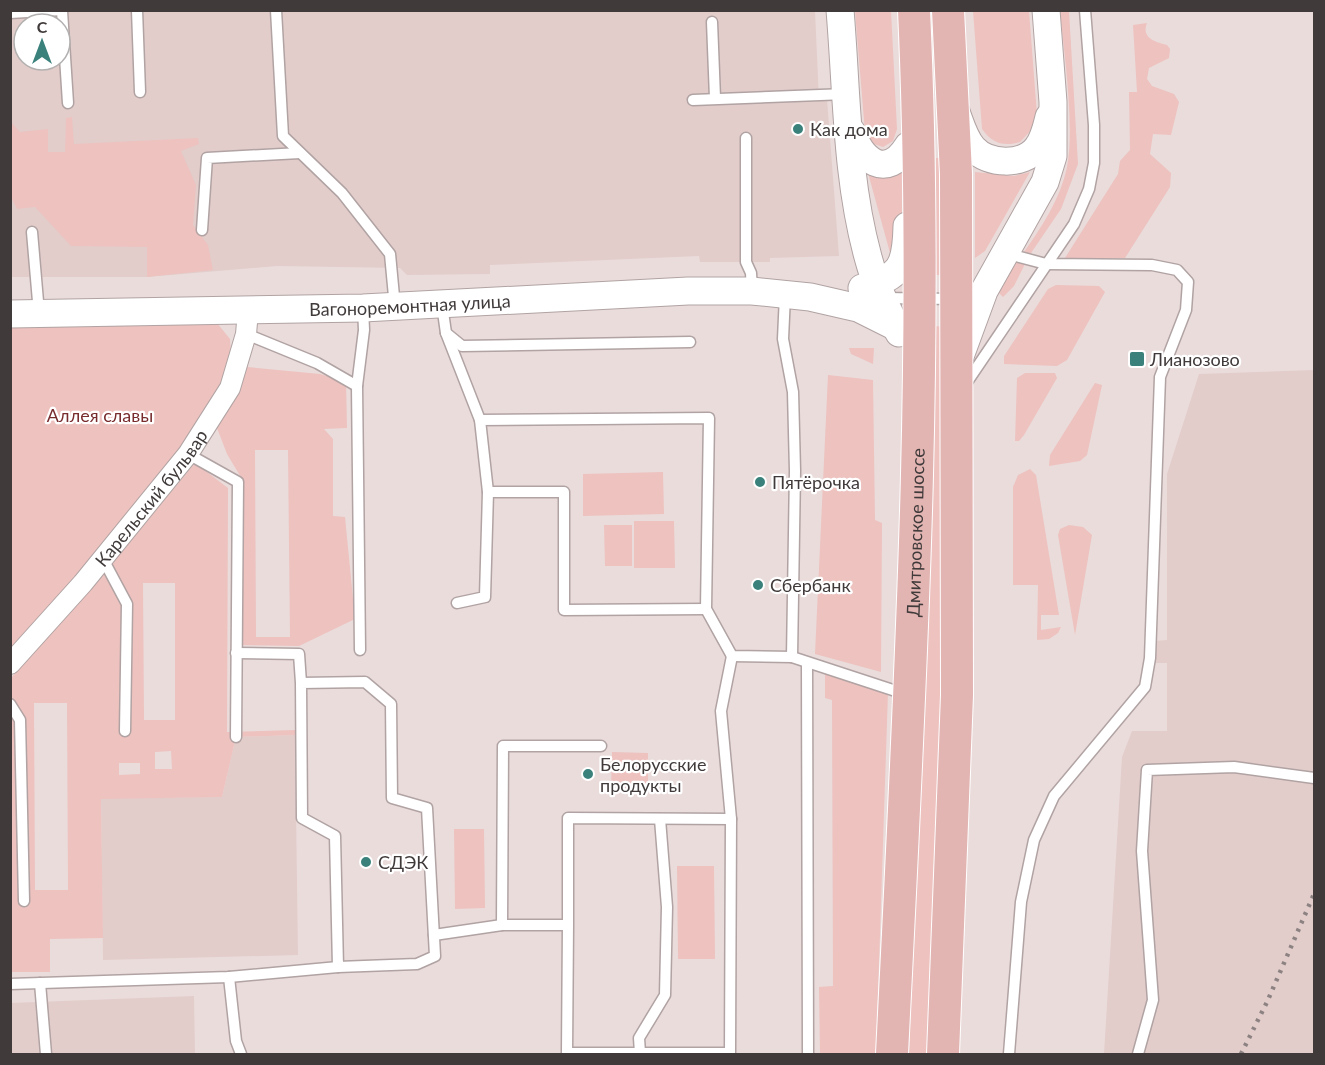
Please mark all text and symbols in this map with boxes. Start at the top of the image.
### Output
north arrow [12,12,72,72]
text: С [37,17,48,36]
place label: Как дома [810,118,888,140]
marker: Как дома [791,122,805,136]
street label: Вагоноремонтная улица [309,289,511,320]
place label: Лианозово [1149,348,1240,370]
marker: Лианозово [1128,350,1146,368]
park label: Аллея славы [47,404,153,426]
street label: Карельский бульвар [90,425,212,571]
street label: Дмитровское шоссе [901,448,929,617]
place label: Пятёрочка [772,471,860,493]
marker: Пятёрочка [753,475,767,489]
place label: Сбербанк [770,574,851,596]
marker: Сбербанк [751,578,765,592]
place label: Белорусские продукты [600,753,706,796]
marker: Белорусские продукты [581,767,595,781]
place label: СДЭК [378,851,428,873]
marker: СДЭК [359,855,373,869]

